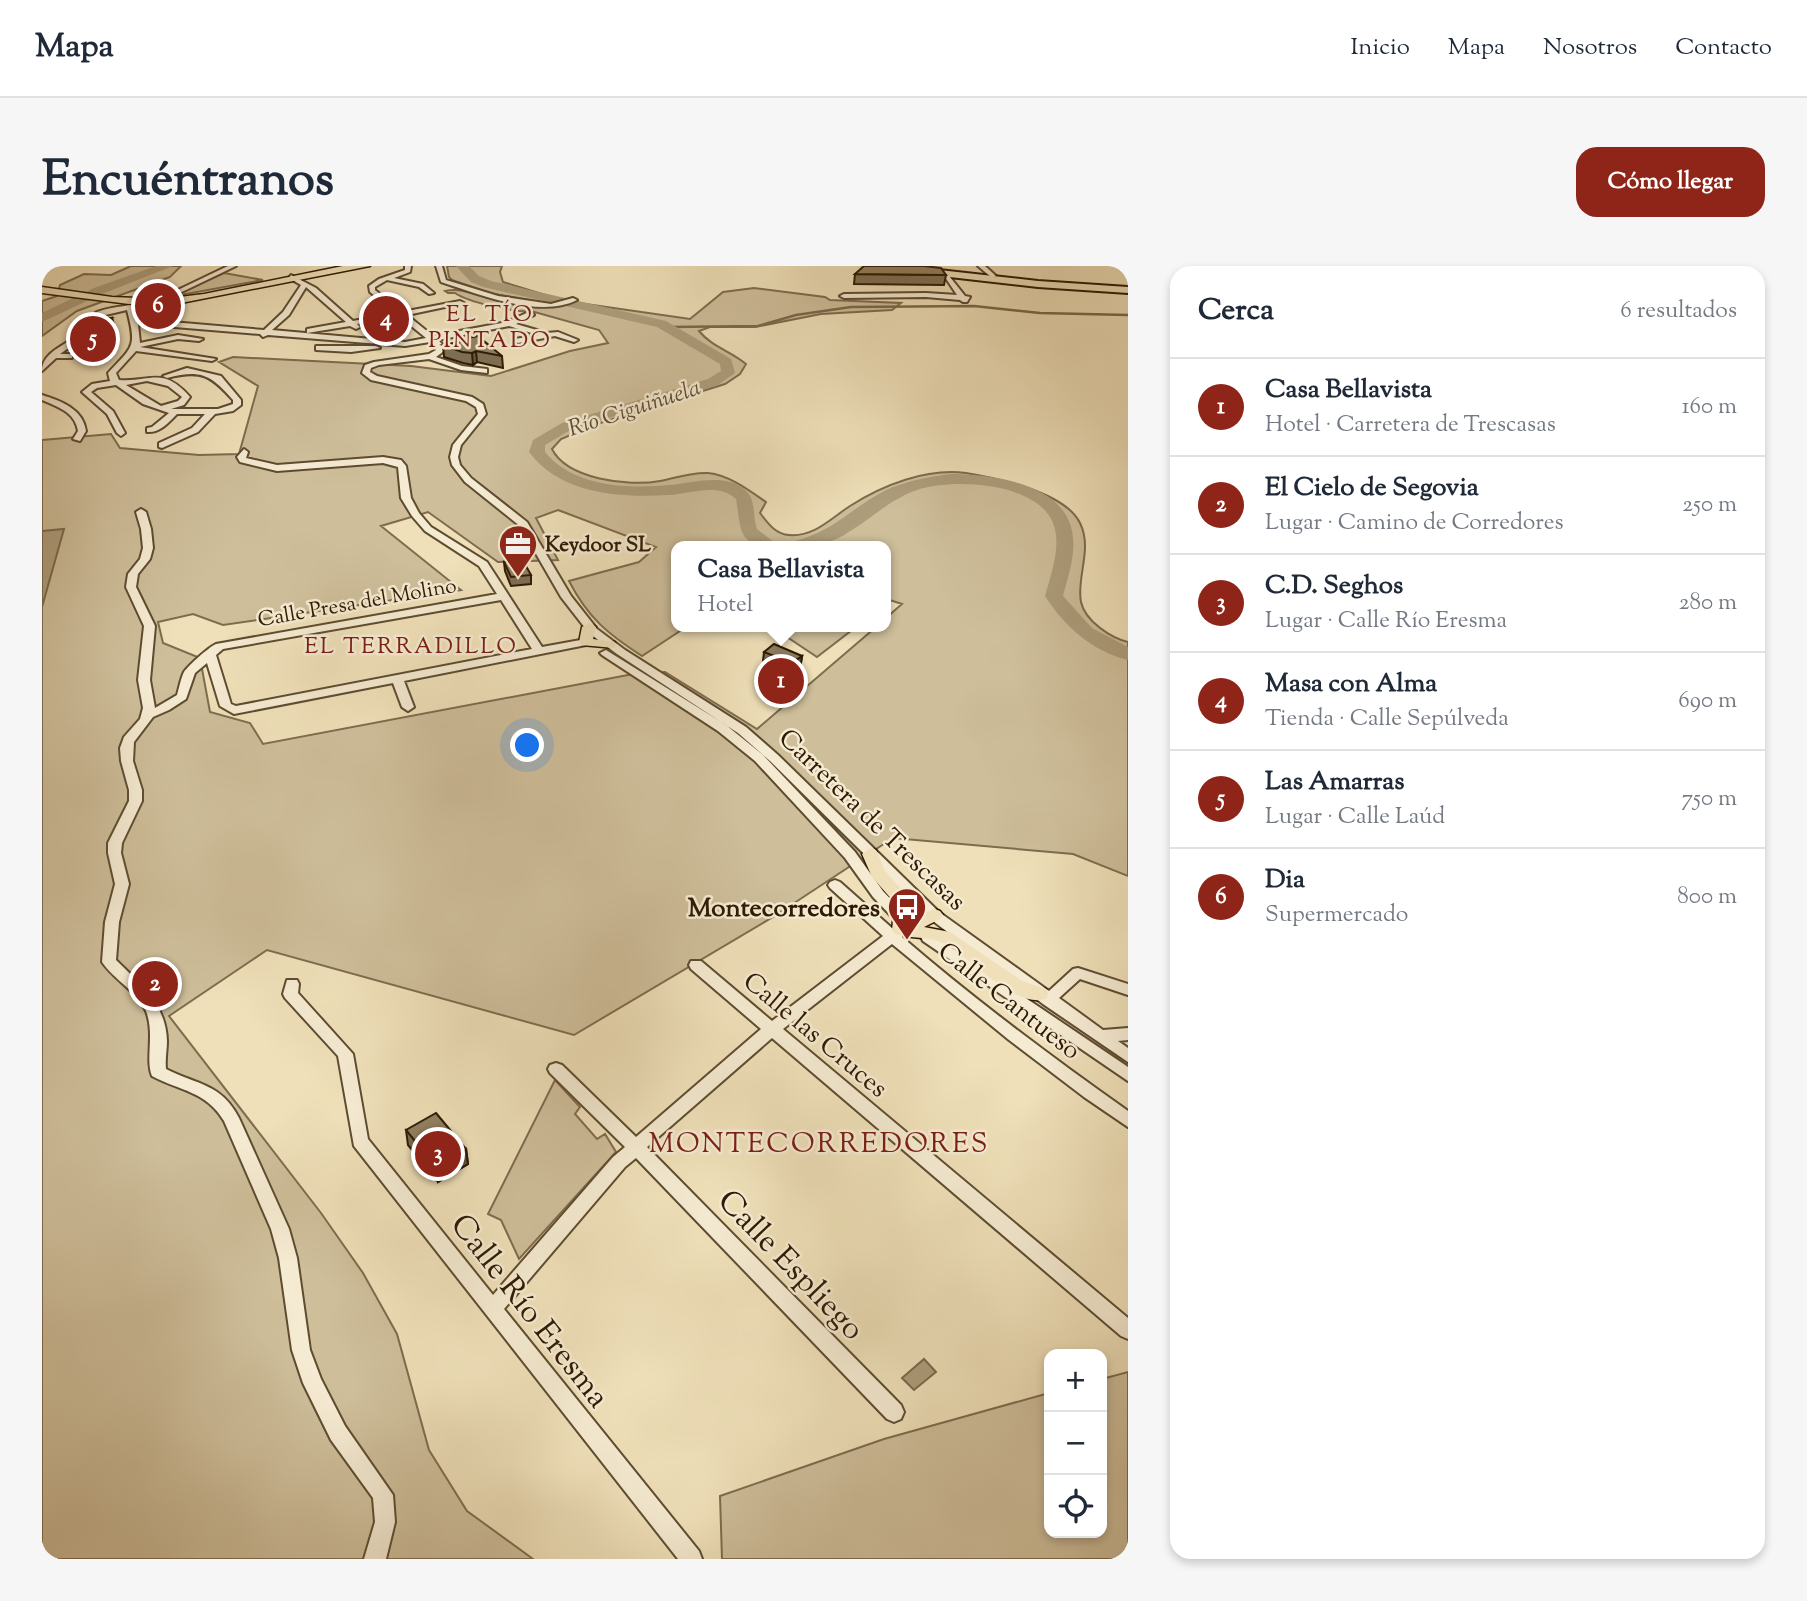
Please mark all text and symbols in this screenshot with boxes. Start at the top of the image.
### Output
text: Mapa [35,24,114,72]
text: Inicio [1350,31,1410,65]
text: Mapa [1448,31,1505,65]
text: Nosotros [1543,31,1637,65]
text: Contacto [1675,31,1772,65]
text: Encuéntranos [42,147,334,217]
button: Cómo llegar [1576,147,1765,217]
pin: 6 [135,280,181,332]
text: Cerca [1198,290,1274,333]
pin: 4 [363,293,409,345]
text: 6 resultados [1620,295,1737,328]
district label: EL TÍO PINTADO [428,299,552,358]
pin: 5 [70,313,116,365]
water label: Río Ciguiñuela [564,372,705,446]
text: Casa Bellavista [1265,372,1432,409]
text: 1 [1217,391,1225,424]
text: 160 m [1682,391,1737,424]
text: Hotel · Carretera de Trescasas [1265,409,1556,442]
text: El Cielo de Segovia [1265,470,1479,507]
text: 2 [1216,489,1226,522]
text: 250 m [1682,489,1737,522]
text: Lugar · Camino de Corredores [1265,507,1564,540]
office icon: Keydoor SL [497,523,539,578]
place label: Keydoor SL [545,531,651,561]
popup [671,541,891,632]
text: Casa Bellavista [698,552,864,589]
text: C.D. Seghos [1265,568,1403,605]
street label: Calle Presa del Molino [256,572,459,636]
text: 3 [1216,587,1226,620]
text: 280 m [1679,587,1737,620]
text: Hotel [698,589,753,622]
text: Lugar · Calle Río Eresma [1265,605,1507,638]
district label: EL TERRADILLO [304,631,518,664]
pin: 1 [758,655,804,707]
text: Masa con Alma [1265,666,1437,703]
text: 4 [1215,685,1227,718]
text: 690 m [1678,685,1737,718]
text: Tienda · Calle Sepúlveda [1265,703,1509,736]
street label: Carretera de Trescasas [769,721,973,920]
your location [510,728,544,762]
text: Las Amarras [1265,764,1404,801]
text: 5 [1217,783,1225,816]
text: 750 m [1682,783,1737,816]
text: Lugar · Calle Laúd [1265,801,1445,834]
text: Dia [1265,862,1305,899]
text: 6 [1215,881,1227,914]
text: 800 m [1677,881,1737,914]
bus stop icon: Montecorredores [886,886,928,941]
place label: Montecorredores [688,891,880,928]
text: Supermercado [1265,899,1408,932]
street label: Calle Cantueso [929,934,1088,1070]
pin: 2 [132,958,178,1010]
street label: Calle las Cruces [734,964,895,1108]
district label: MONTECORREDORES [648,1125,990,1165]
pin: 3 [415,1128,461,1180]
street label: Calle Espliego [706,1180,874,1352]
street label: Calle Río Eresma [438,1205,619,1419]
map controls [1044,1349,1107,1538]
button: + [1044,1349,1107,1412]
button: − [1044,1412,1107,1475]
button: locate [1044,1475,1107,1538]

